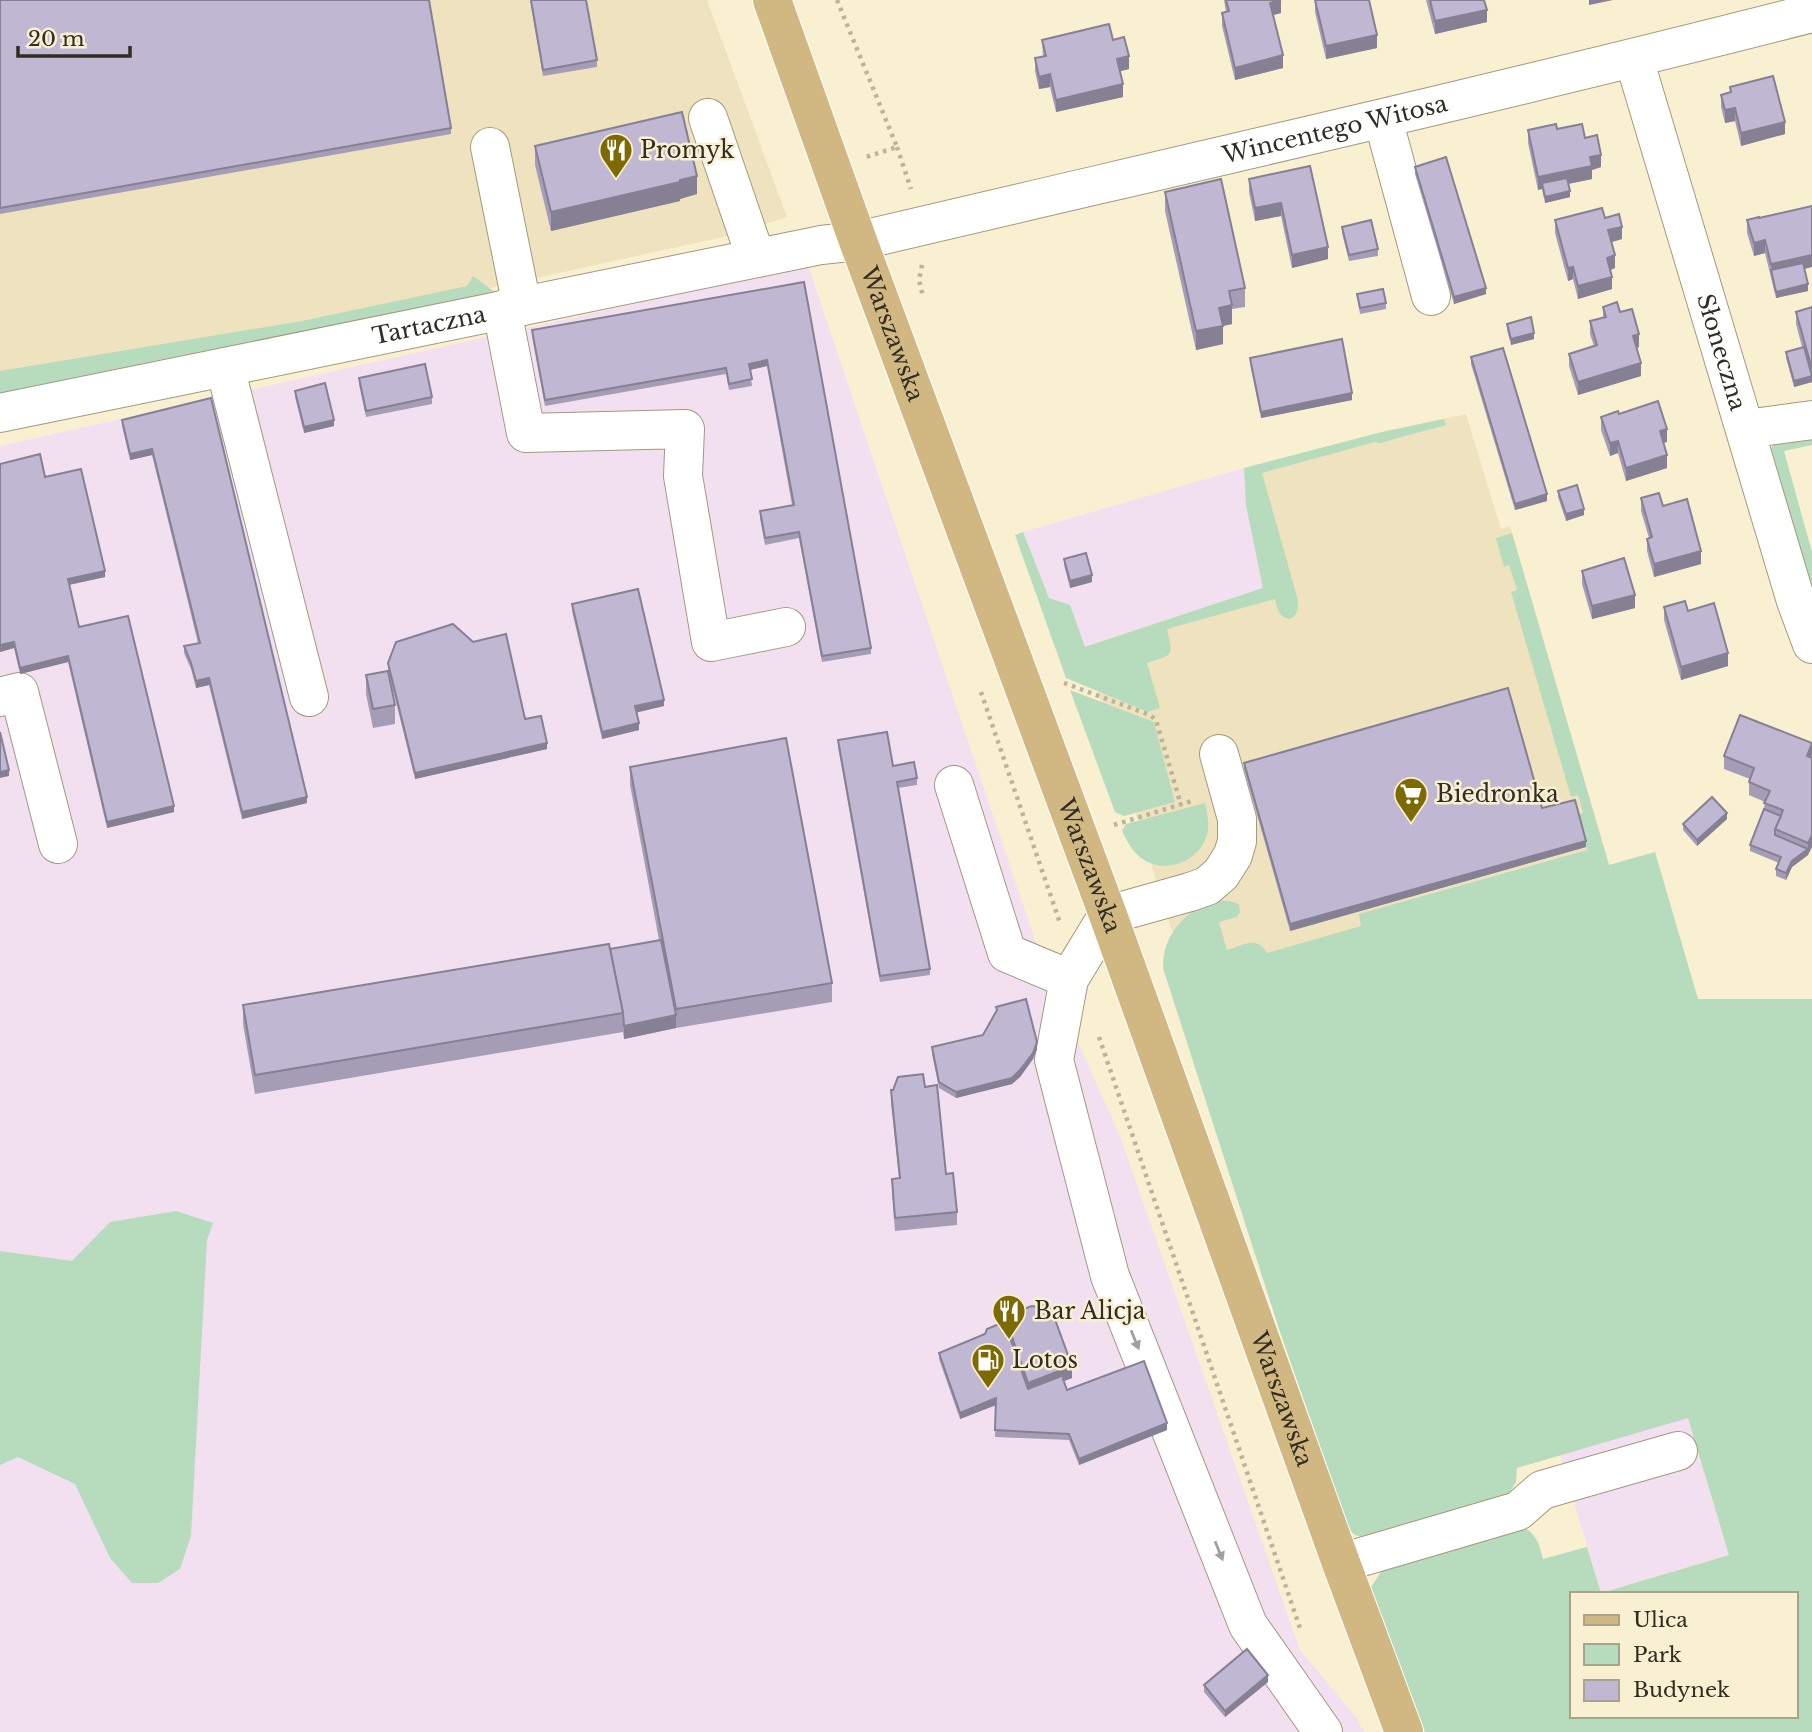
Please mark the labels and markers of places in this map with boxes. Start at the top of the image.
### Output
restaurant icon: Promyk [597,131,635,180]
place label: Promyk [640,136,735,164]
supermarket icon: Biedronka [1392,775,1430,824]
place label: Biedronka [1436,780,1559,808]
restaurant icon: Bar Alicja [990,1292,1028,1341]
place label: Bar Alicja [1034,1297,1146,1325]
fuel station icon: Lotos [969,1341,1007,1390]
place label: Lotos [1012,1346,1078,1374]

